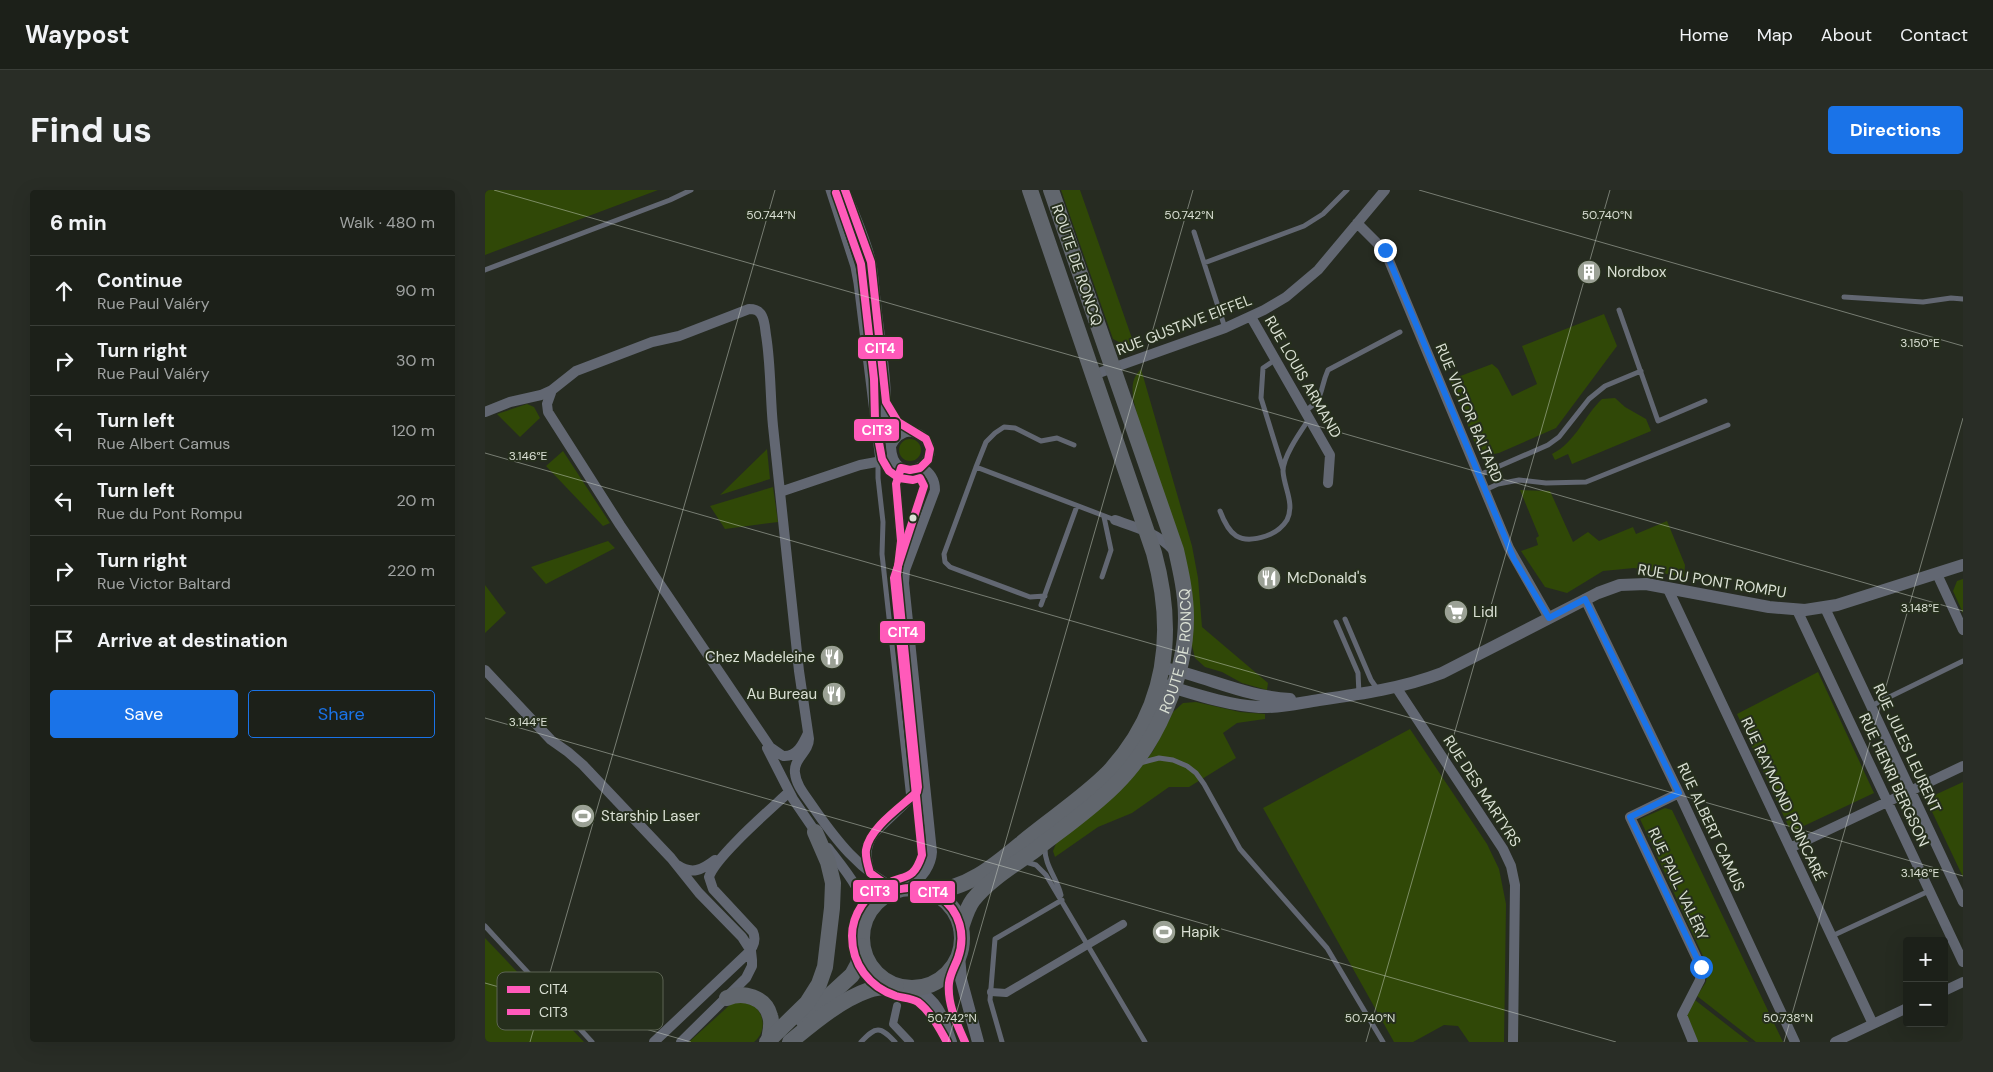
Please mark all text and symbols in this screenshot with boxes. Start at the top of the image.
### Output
text: Waypost [25,19,129,50]
text: Home [1679,23,1729,47]
text: Map [1757,23,1793,47]
text: About [1821,23,1872,47]
text: Contact [1900,23,1968,47]
button: Directions [1828,106,1963,154]
text: Find us [30,107,152,153]
street label: ROUTE DE RONCQ [1047,202,1107,328]
text: 50.744°N [746,207,796,223]
text: 50.742°N [1164,207,1214,223]
text: 50.740°N [1582,207,1632,223]
text: 6 min [50,209,107,237]
text: Walk · 480 m [339,212,435,233]
route end [1374,239,1397,262]
building icon: Nordbox [1576,259,1602,285]
place label: Nordbox [1607,262,1667,282]
text: Continue [97,268,183,293]
icon: ahead [50,277,78,305]
text: 90 m [395,280,435,301]
street label: RUE GUSTAVE EIFFEL [1113,290,1255,360]
text: Rue Paul Valéry [97,293,210,314]
street label: RUE LOUIS ARMAND [1260,312,1346,442]
text: 3.150°E [1900,335,1940,351]
line badge: CIT4 [857,336,904,360]
text: Turn right [97,338,187,363]
text: CIT4 [865,339,895,357]
street label: RUE VICTOR BALTARD [1431,340,1507,486]
icon: right [50,347,78,375]
text: 30 m [396,350,435,371]
text: Rue Paul Valéry [97,363,210,384]
text: Turn left [97,408,175,433]
icon: left [50,417,78,445]
line badge: CIT3 [853,418,900,442]
text: 120 m [391,420,435,441]
text: CIT3 [862,421,892,439]
text: Rue Albert Camus [97,433,230,454]
text: 3.146°E [509,448,548,464]
text: Turn left [97,478,175,503]
icon: left [50,487,78,515]
text: 20 m [396,490,435,511]
text: Rue du Pont Rompu [97,503,242,524]
unlabelled marker [908,513,918,523]
text: Turn right [97,548,187,573]
icon: right [50,557,78,585]
street label: RUE DU PONT ROMPU [1636,559,1788,603]
text: 220 m [387,560,435,581]
restaurant icon: McDonald's [1256,565,1282,591]
place label: McDonald's [1287,568,1367,588]
text: Rue Victor Baltard [97,573,231,594]
street label: ROUTE DE RONCQ [1155,587,1196,717]
supermarket icon: Lidl [1443,599,1469,625]
text: 3.148°E [1901,600,1939,616]
place label: Lidl [1473,602,1497,622]
line badge: CIT4 [879,620,926,644]
text: CIT4 [888,623,918,641]
icon: arrive [50,627,78,655]
text: Arrive at destination [97,628,288,653]
restaurant icon: Chez Madeleine [819,644,845,670]
place label: Chez Madeleine [705,647,815,667]
street label: RUE JULES LEURENT [1868,680,1946,816]
restaurant icon: Au Bureau [821,681,847,707]
place label: Au Bureau [746,684,817,704]
button: Save [50,690,238,738]
button: Share [248,690,435,738]
street label: RUE HENRI BERGSON [1854,710,1934,850]
text: 3.144°E [509,714,547,730]
street label: RUE RAYMOND POINCARÉ [1736,714,1830,884]
street label: RUE DES MARTYRS [1439,731,1526,851]
street label: RUE ALBERT CAMUS [1672,760,1750,895]
sports icon: Starship Laser [570,803,596,829]
place label: Starship Laser [601,806,701,826]
street label: RUE PAUL VALÉRY [1643,825,1713,944]
text: 3.146°E [1901,865,1940,881]
line badge: CIT3 [852,879,899,903]
line badge: CIT4 [909,880,956,904]
text: CIT3 [860,882,890,900]
text: CIT4 [918,883,948,901]
sports icon: Hapik [1151,919,1177,945]
place label: Hapik [1181,922,1220,942]
map controls [1903,937,1948,1027]
button: + [1903,937,1948,982]
route start [1690,956,1713,979]
legend [497,972,663,1030]
text: CIT4 [539,980,568,998]
button: − [1903,982,1948,1027]
text: CIT3 [539,1003,568,1021]
text: 50.742°N [927,1010,977,1026]
text: 50.740°N [1345,1010,1395,1026]
text: 50.738°N [1763,1010,1813,1026]

